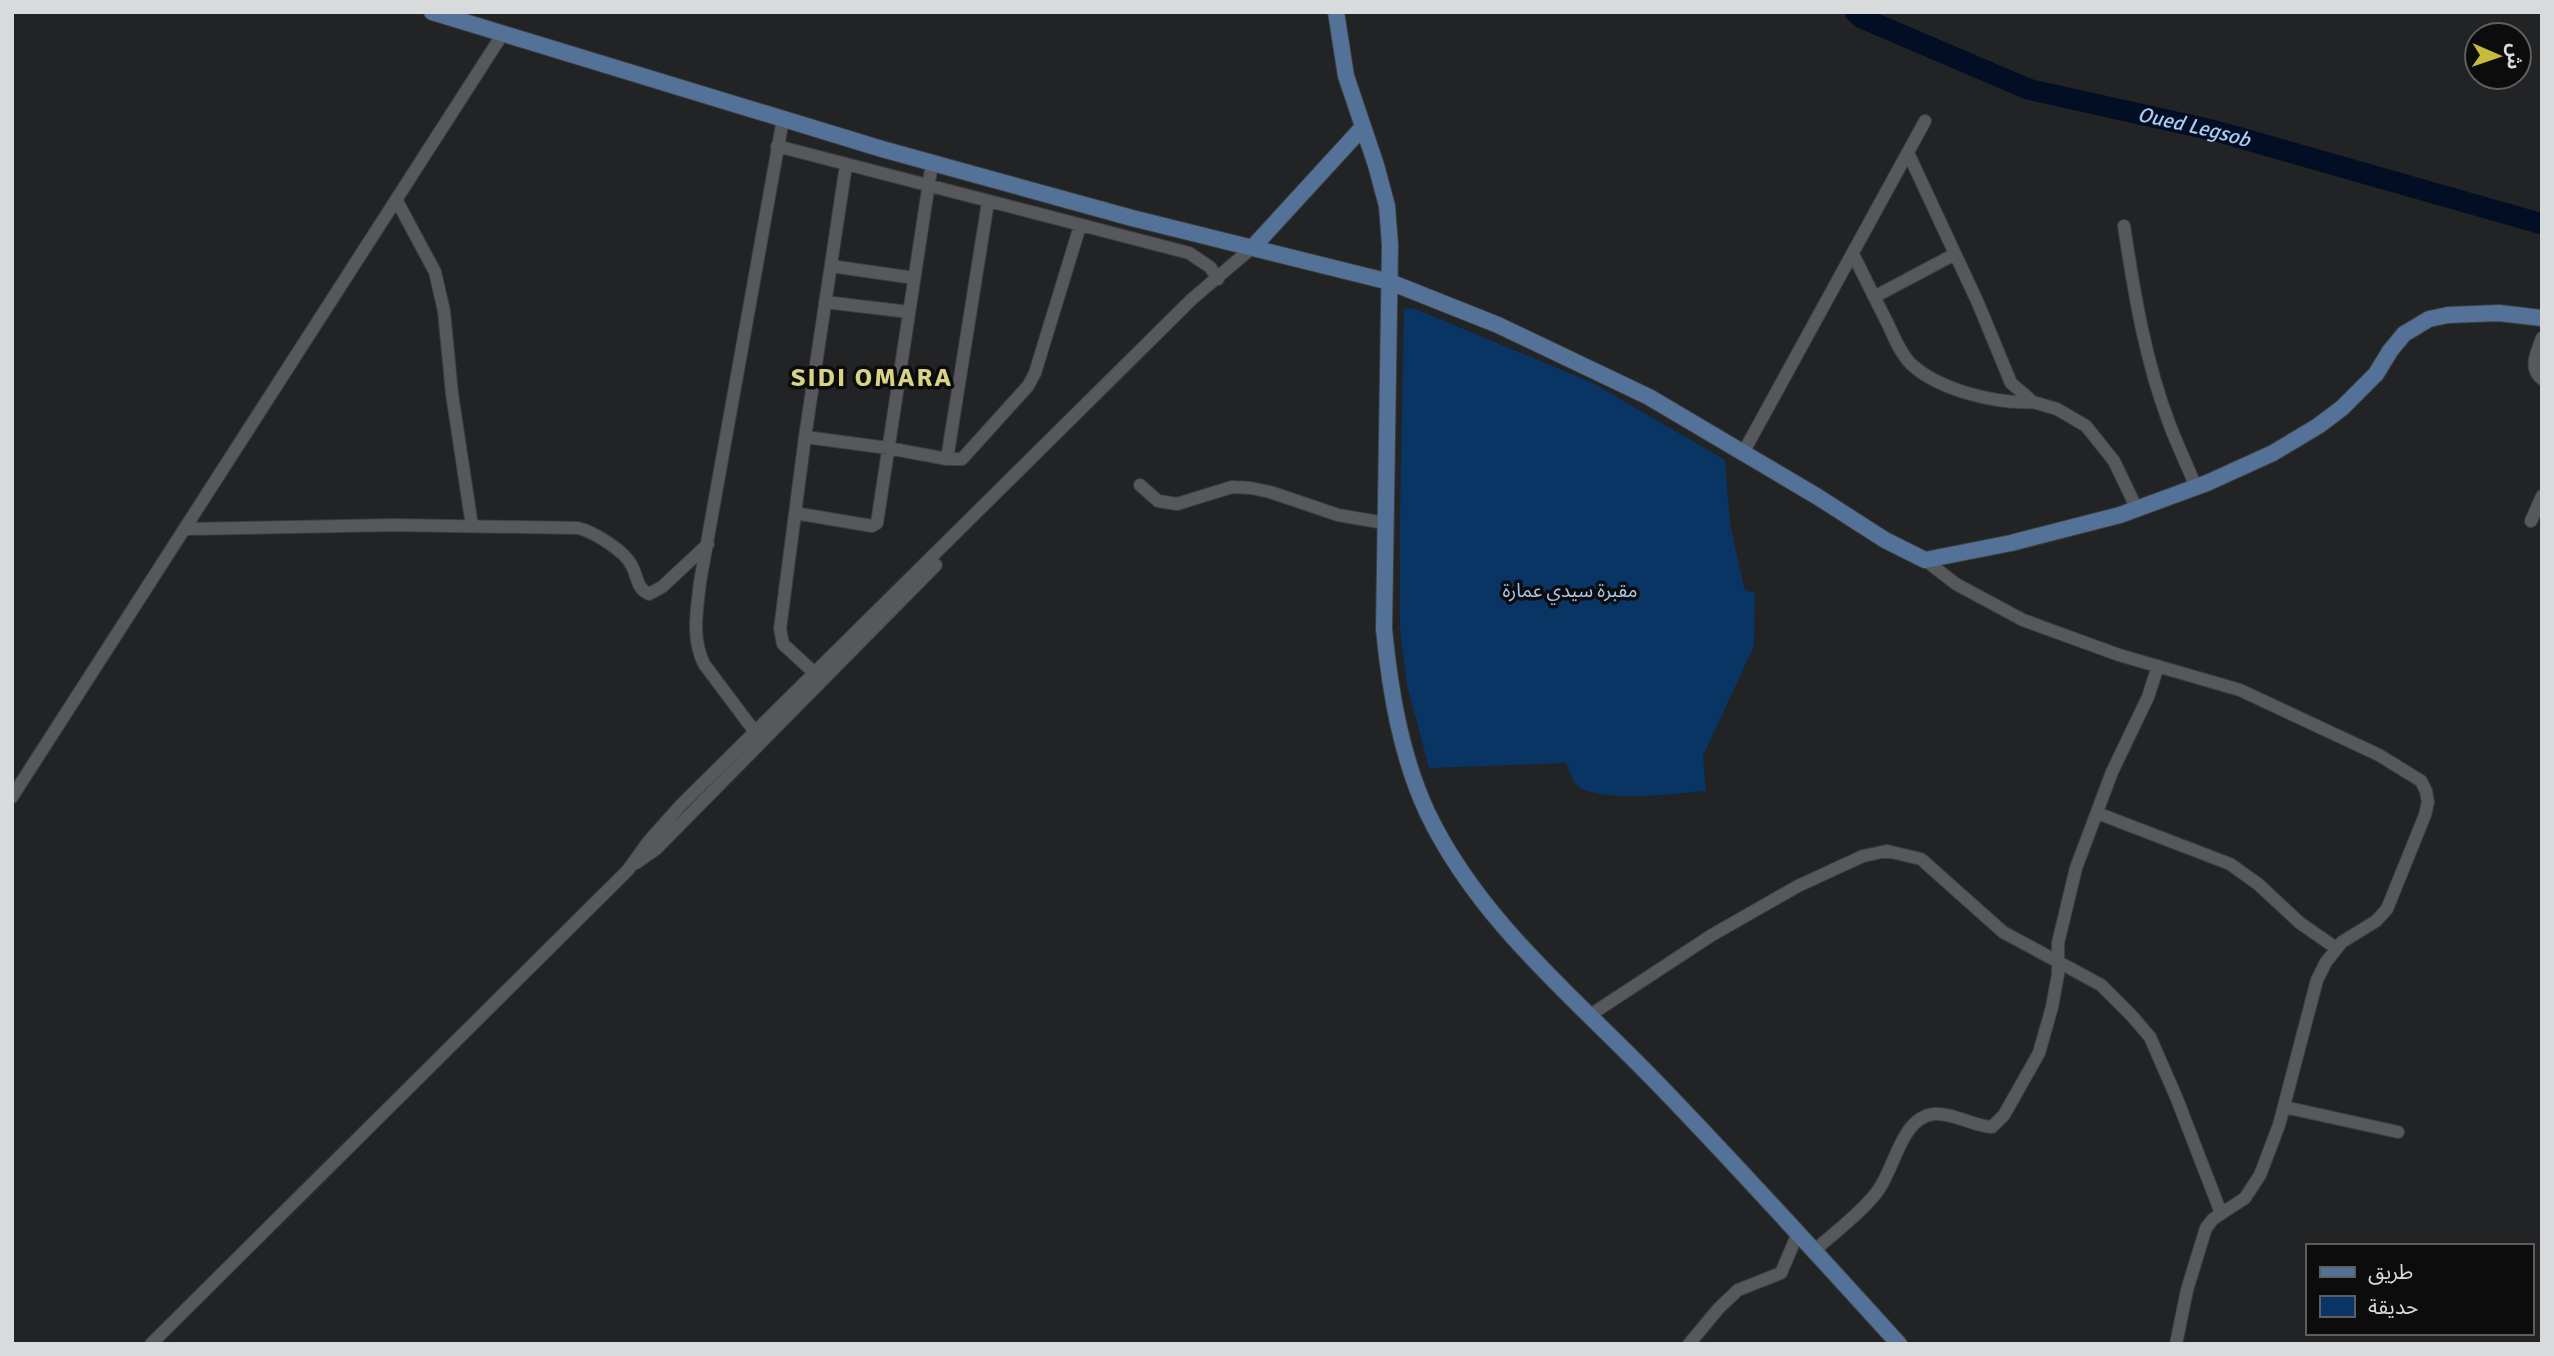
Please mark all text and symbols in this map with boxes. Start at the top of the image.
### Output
north arrow [2463,21,2533,91]
text: ش [2502,43,2526,70]
water label: Oued Legsob [2135,101,2254,153]
district label: SIDI OMARA [791,362,953,394]
park label: مقبرة سيدي عمارة [1502,579,1638,605]
legend [2306,1244,2533,1335]
text: طريق [2368,1259,2413,1285]
text: حديقة [2368,1294,2418,1320]

